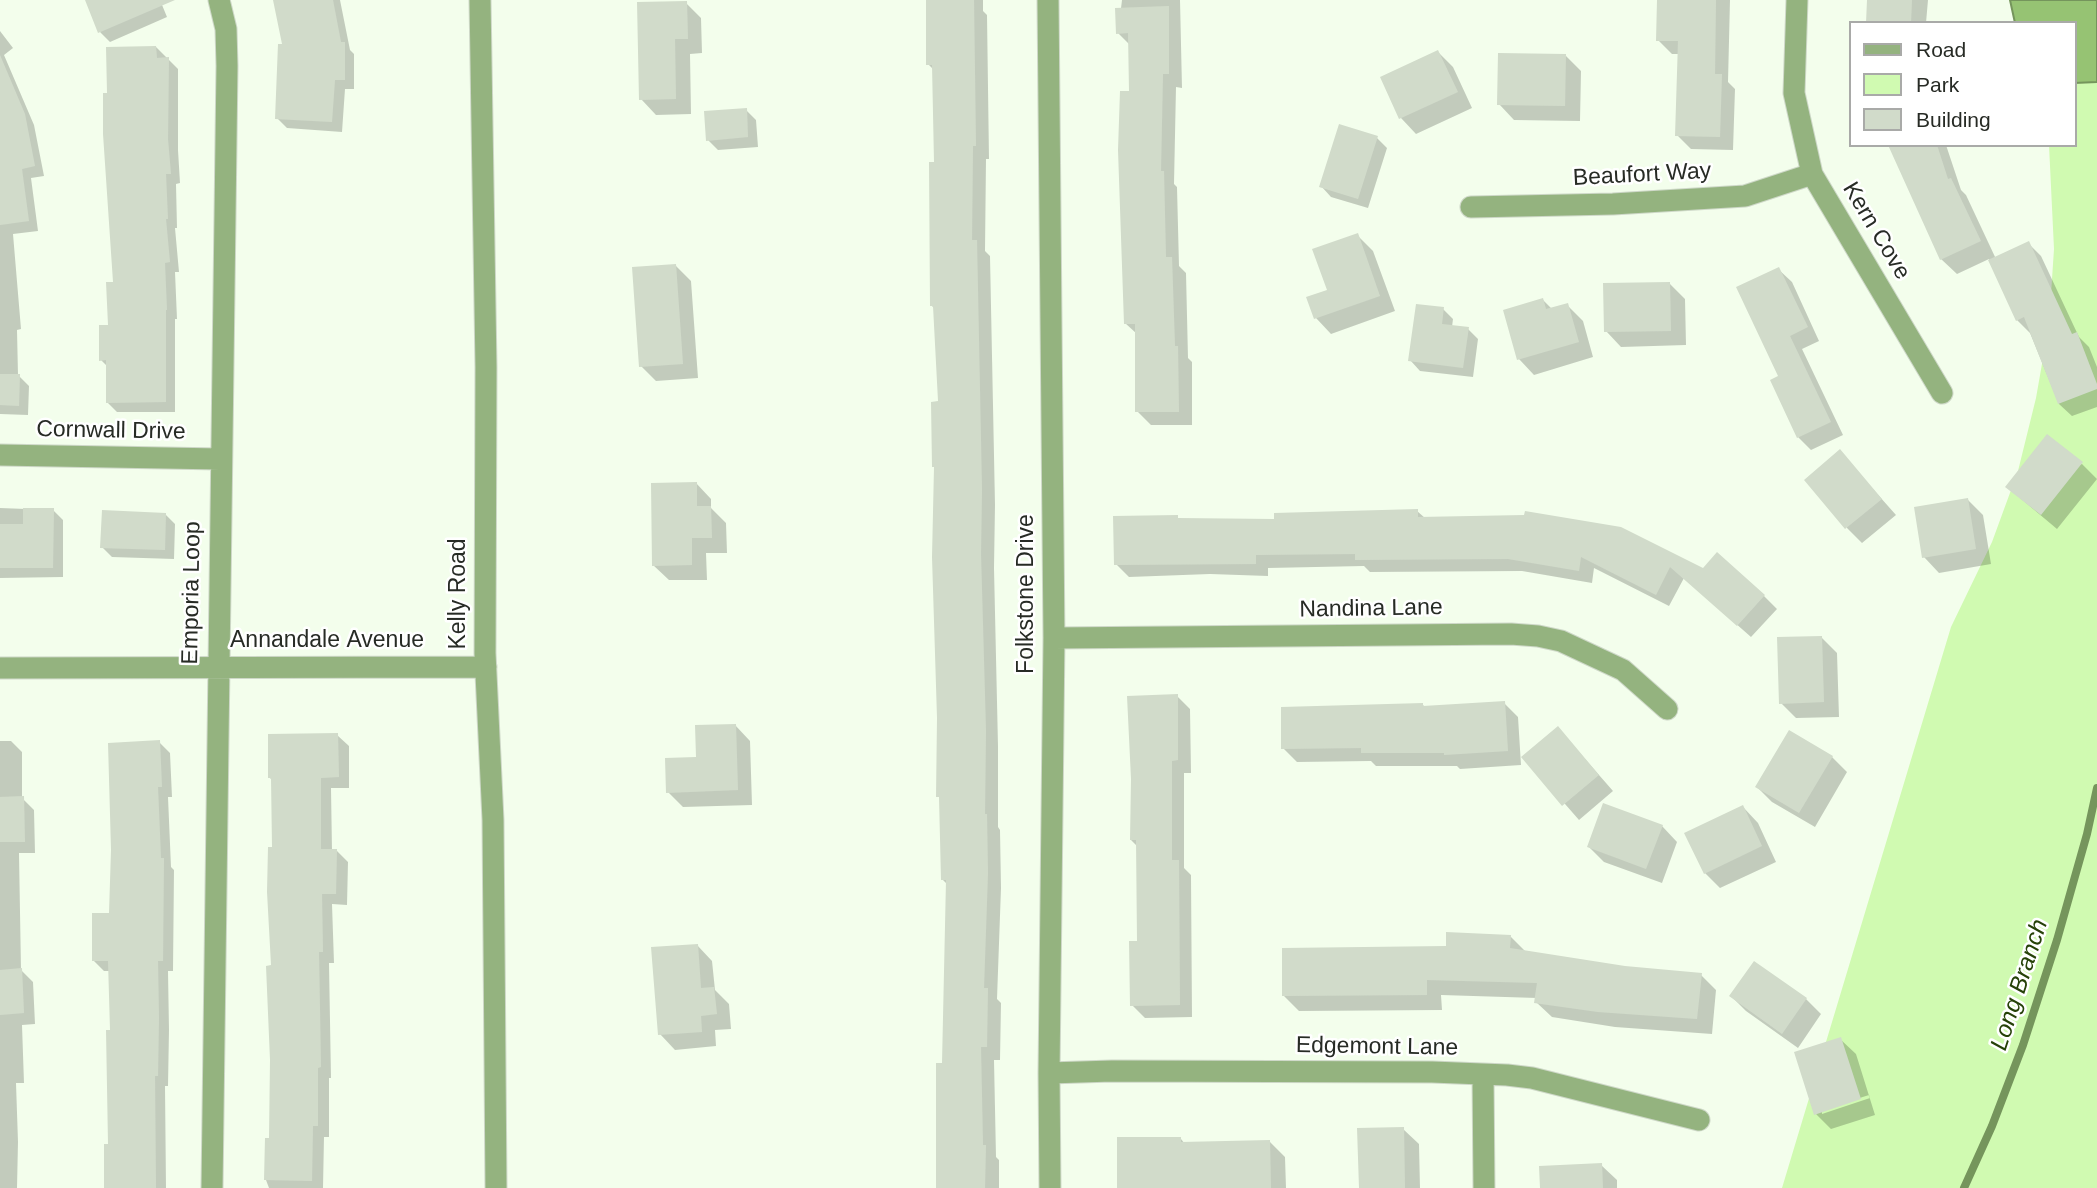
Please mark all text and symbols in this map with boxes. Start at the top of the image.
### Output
legend [1848,21,2076,147]
text: Road [1916,38,1966,61]
text: Park [1916,73,1959,96]
text: Building [1916,108,1991,131]
street label: Beaufort Way [1572,158,1712,192]
street label: Kern Cove [1836,177,1916,285]
street label: Cornwall Drive [36,416,186,446]
street label: Folkstone Drive [1013,514,1041,674]
street label: Emporia Loop [177,521,207,665]
street label: Kelly Road [445,538,473,650]
street label: Nandina Lane [1299,594,1443,624]
street label: Annandale Avenue [230,627,424,655]
water label: Long Branch [1985,916,2055,1054]
street label: Edgemont Lane [1296,1032,1458,1062]

